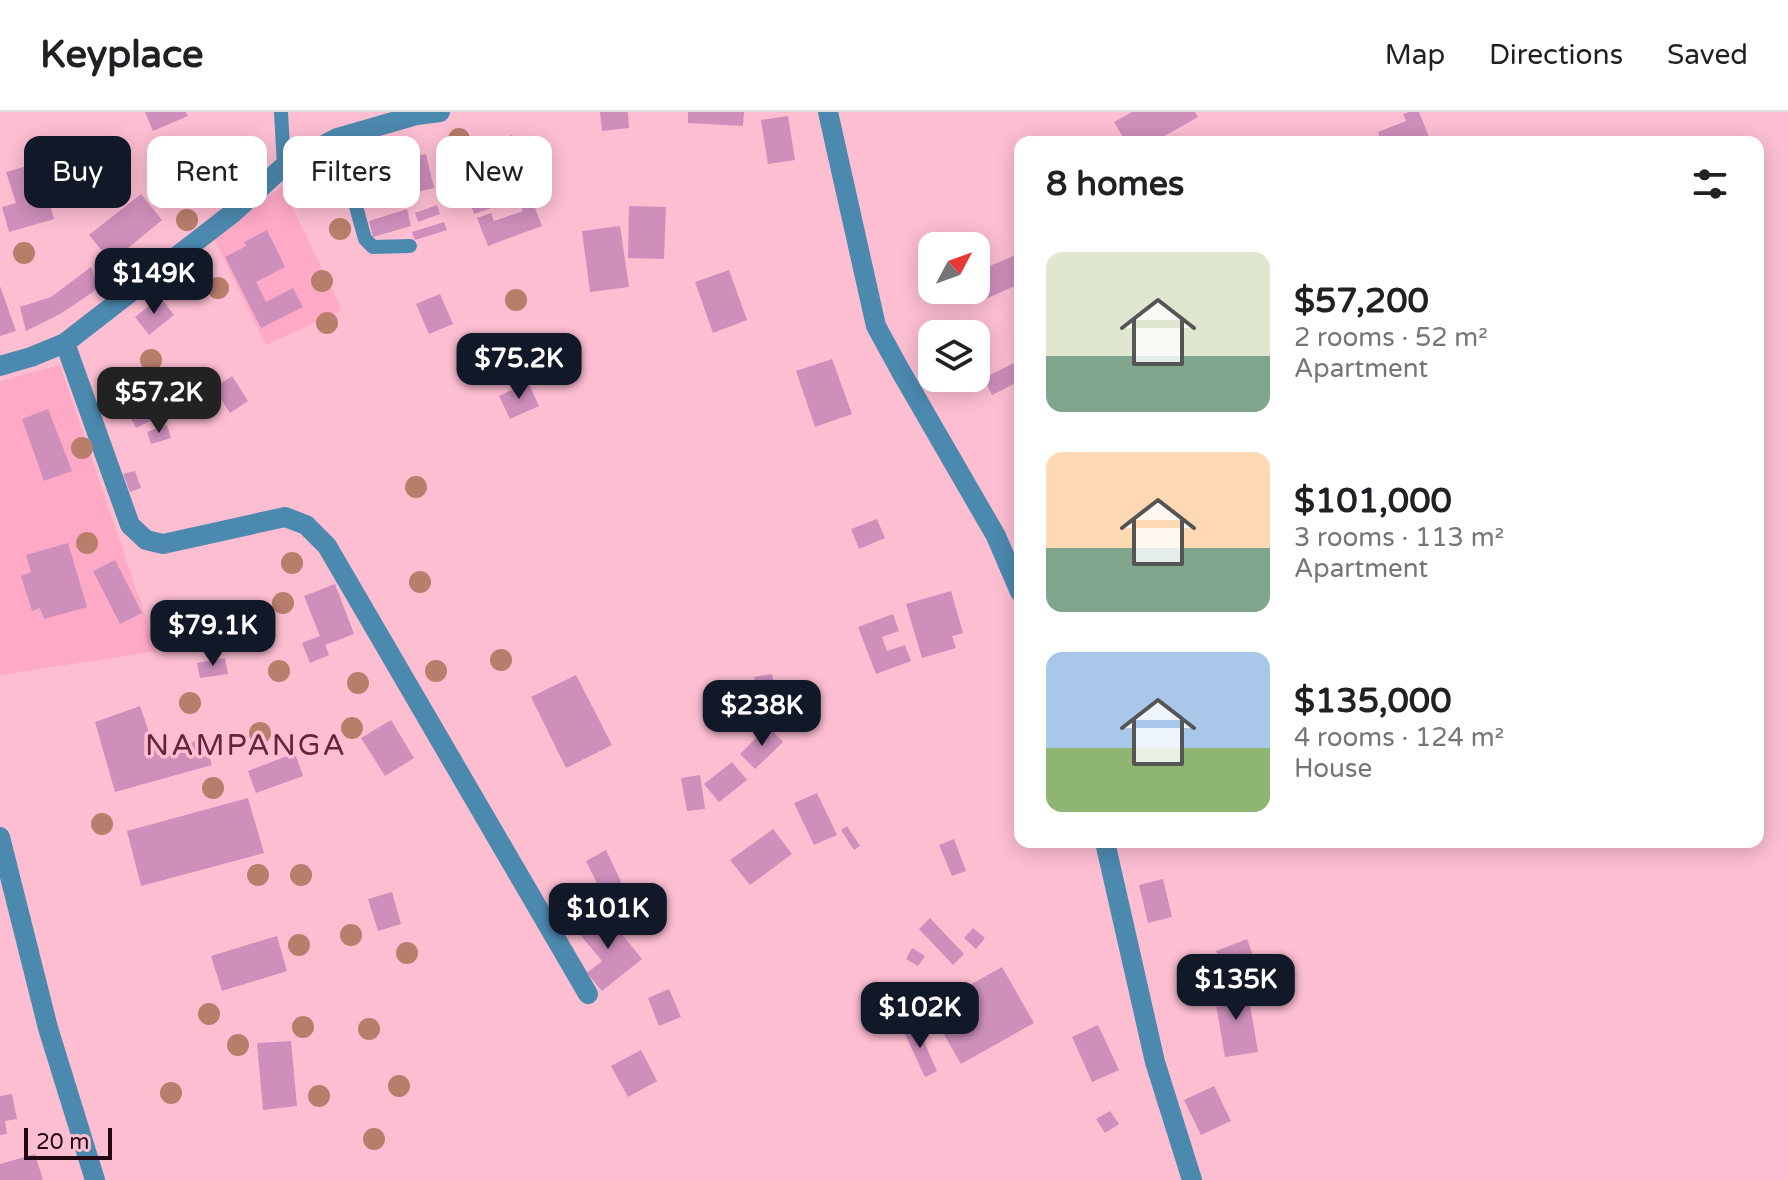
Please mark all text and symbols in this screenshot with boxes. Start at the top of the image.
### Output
text: Keyplace [40,32,204,78]
text: Map [1385,38,1445,72]
text: Directions [1489,38,1623,72]
text: Saved [1667,38,1748,72]
chip: Buy [24,136,131,208]
chip: Rent [147,136,267,208]
chip: Filters [283,136,420,208]
chip: New [436,136,552,208]
icon: filters [1688,162,1732,206]
text: 8 homes [1046,164,1184,205]
north arrow [918,232,990,304]
map controls [918,232,990,392]
pin: $149K [98,248,210,316]
text: $149K [113,258,195,289]
text: $57,200 [1294,281,1429,322]
icon: home [1110,284,1206,380]
button: layers [918,320,990,392]
text: 2 rooms · 52 m² [1294,322,1488,353]
pin: $75.2K [454,333,584,401]
text: $75.2K [475,343,563,374]
text: Apartment [1294,353,1428,384]
pin: $57.2K [94,367,224,435]
text: $57.2K [115,377,203,408]
text: $101,000 [1294,481,1452,522]
icon: home [1110,484,1206,580]
text: 3 rooms · 113 m² [1294,522,1504,553]
text: Apartment [1294,553,1428,584]
pin: $79.1K [148,600,278,668]
text: $79.1K [168,610,258,641]
pin: $238K [706,680,818,748]
text: $135,000 [1294,681,1452,722]
icon: home [1110,684,1206,780]
text: $238K [721,690,803,721]
text: 4 rooms · 124 m² [1294,722,1504,753]
district label: NAMPANGA [145,727,347,764]
text: House [1294,753,1372,784]
pin: $101K [552,883,664,951]
text: $101K [567,893,649,924]
pin: $135K [1180,954,1292,1022]
text: $135K [1195,964,1277,995]
pin: $102K [864,982,976,1050]
text: $102K [879,992,961,1023]
scale bar [24,1124,112,1160]
text: 20 m [36,1129,90,1155]

